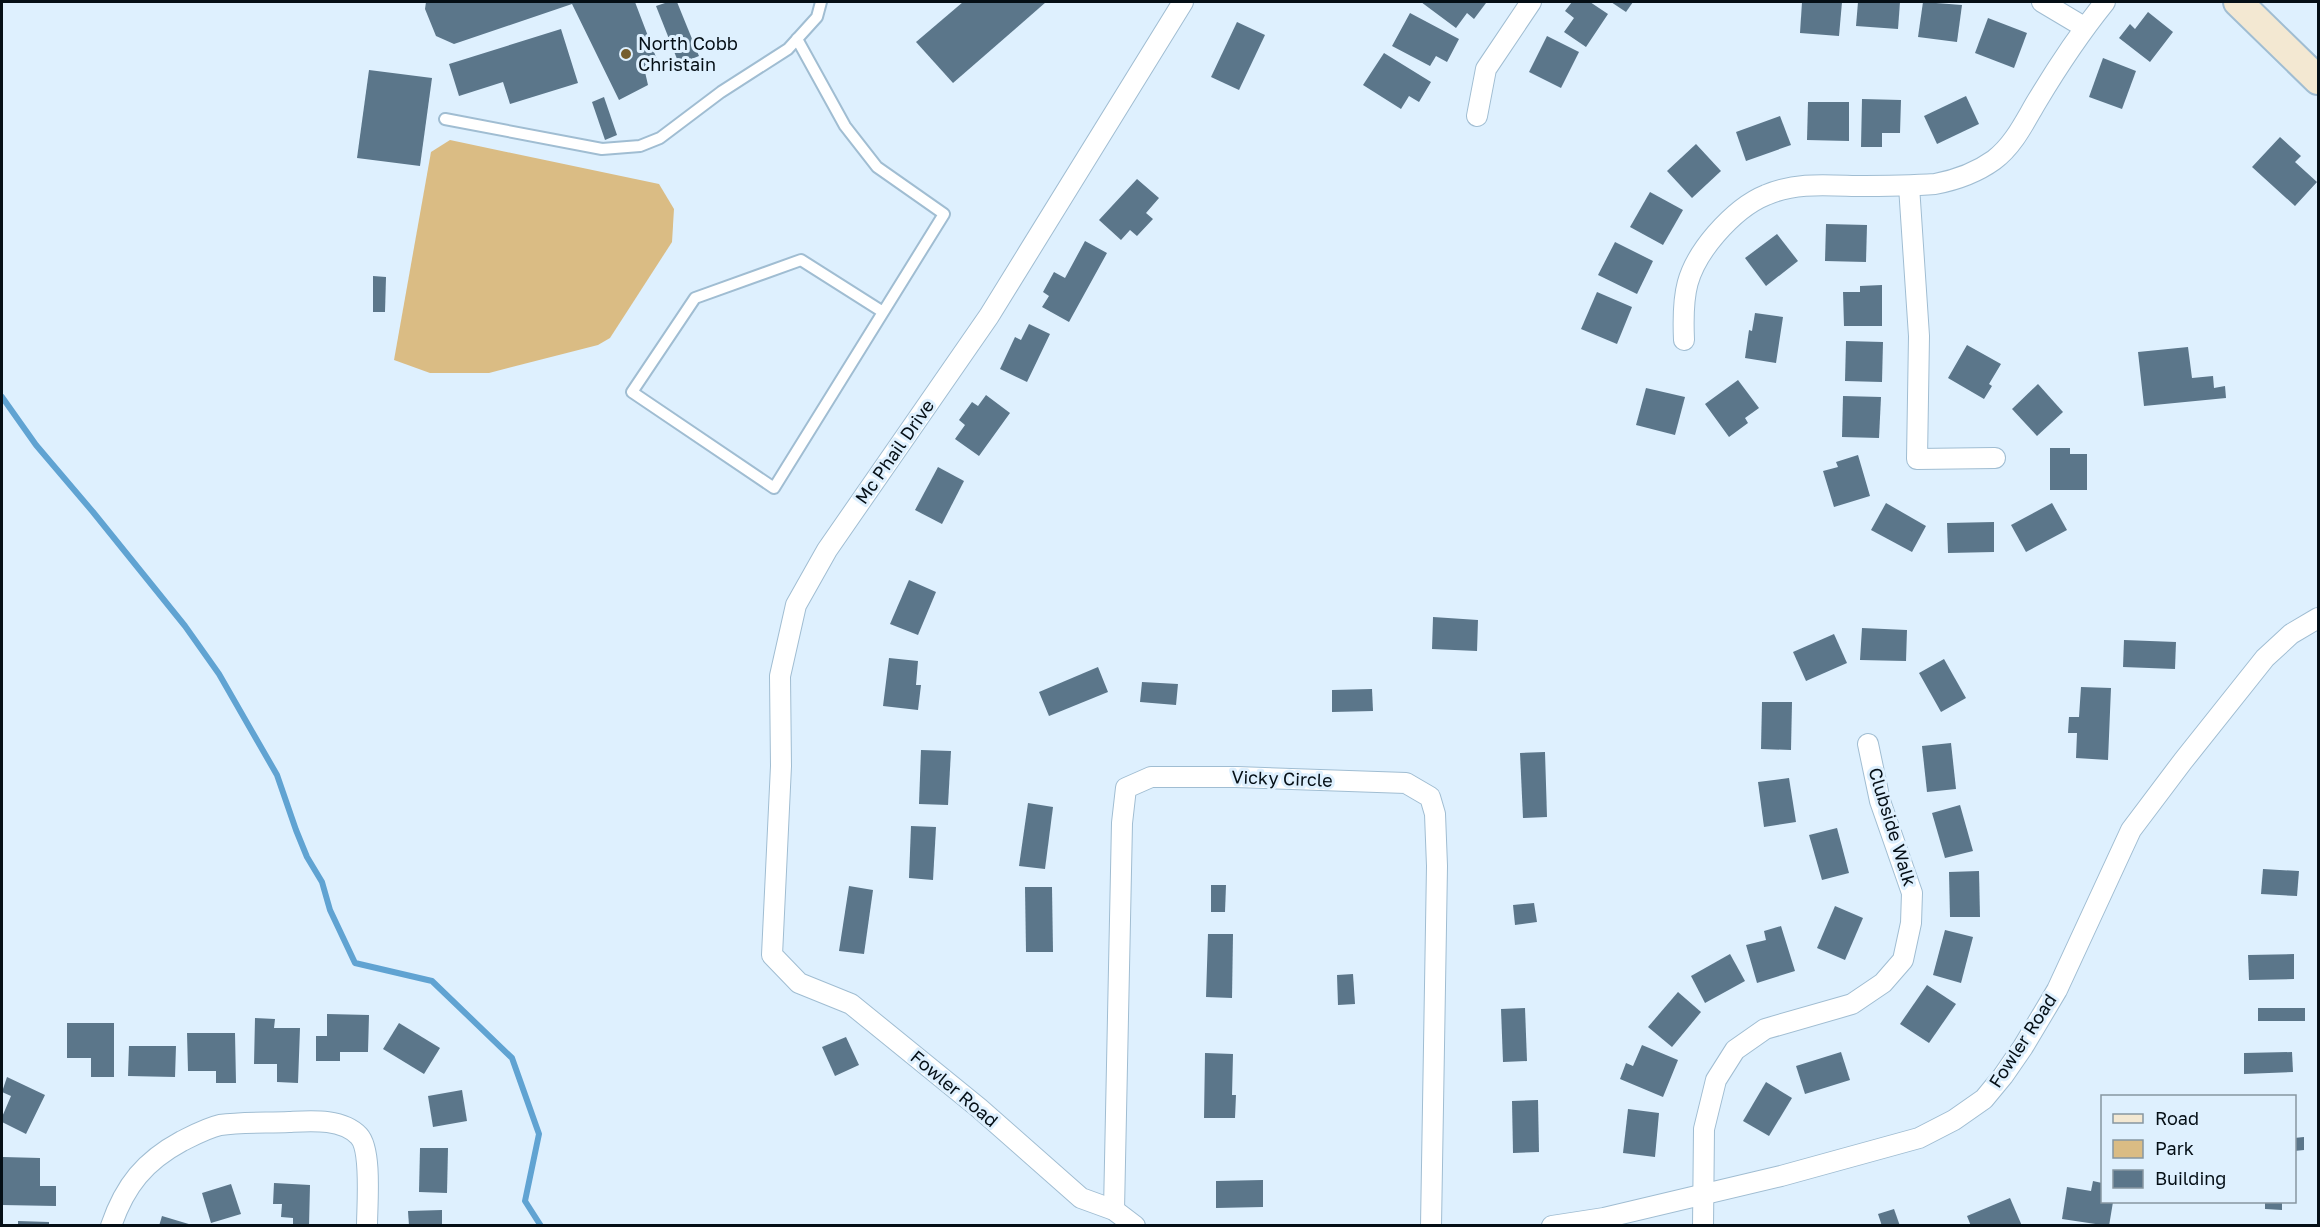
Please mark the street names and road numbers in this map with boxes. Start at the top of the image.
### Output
street label: Mc Phail Drive [850,395,938,508]
street label: Vicky Circle [1231,765,1333,791]
street label: Clubside Walk [1864,765,1921,889]
street label: Fowler Road [1984,989,2061,1091]
street label: Fowler Road [906,1045,1003,1131]

